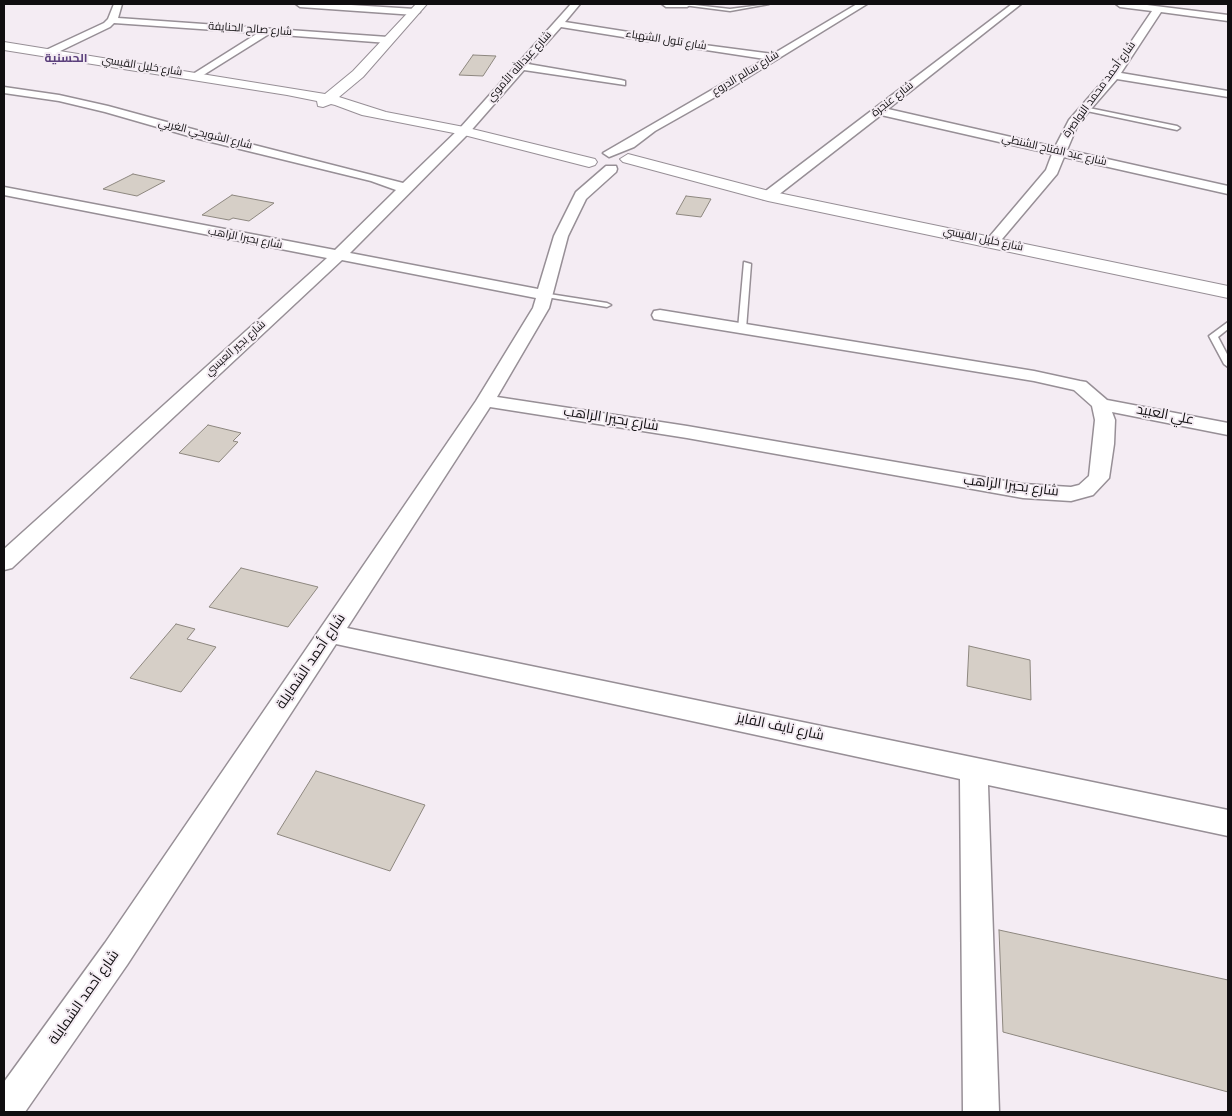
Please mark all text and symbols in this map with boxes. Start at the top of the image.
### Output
street label: شارع صالح الحنايفة [208,20,292,40]
street label: شارع تلول الشهباء [625,28,707,54]
street label: شارع عبدالله الأموي [485,29,555,105]
street label: شارع أحمد محمد النواصرة [1061,39,1139,141]
street label: شارع سالم الدروع [710,49,782,99]
district label: الحسنية [45,53,87,67]
street label: شارع خليل القيسي [101,54,183,80]
street label: شارع عنجرة [869,79,917,121]
street label: شارع الشويحي الغربي [157,117,253,153]
street label: شارع عبد الفتاح الشنطي [1000,133,1108,169]
street label: شارع بحيرا الراهب [207,225,283,253]
street label: شارع خليل القيسي [942,225,1024,255]
street label: شارع بجير العبسي [203,318,269,380]
street label: علي العبيد [1135,402,1195,430]
street label: شارع بحيرا الراهب [562,404,660,436]
street label: شارع بحيرا الراهب [962,473,1060,501]
street label: شارع أحمد الشمايلة [274,611,350,713]
street label: شارع نايف الفايز [735,711,825,745]
street label: شارع أحمد الشمايلة [46,947,124,1049]

